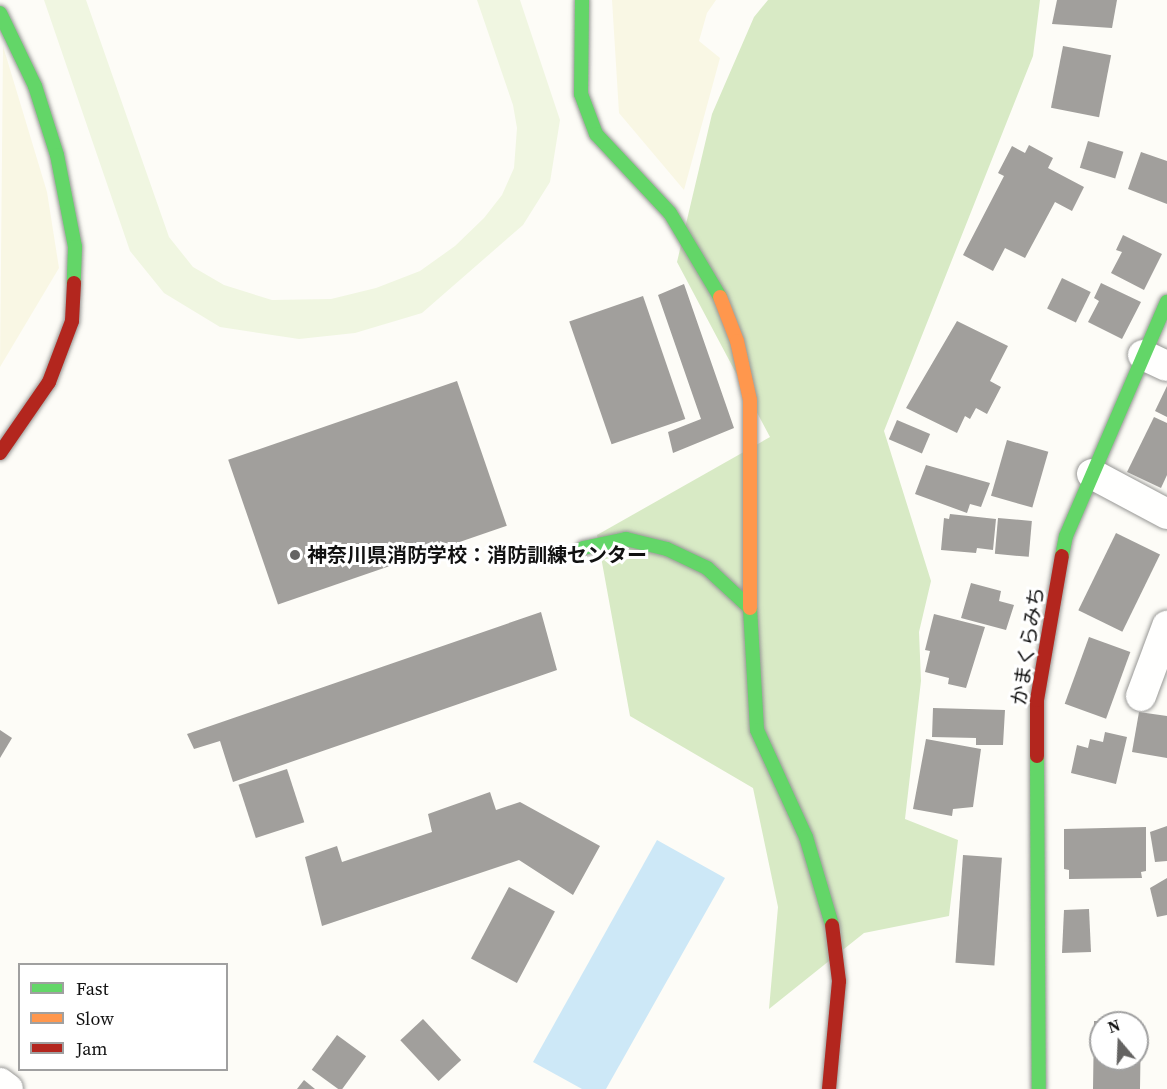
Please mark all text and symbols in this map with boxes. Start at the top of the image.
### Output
place label: 神奈川県消防学校：消防訓練センター [307,543,647,567]
marker: 神奈川県消防学校：消防訓練センター [288,548,302,562]
street label: かまくらみち [1007,585,1049,707]
legend [18,963,228,1071]
text: Fast [76,976,109,1001]
text: Slow [76,1006,114,1031]
north arrow [1089,1011,1149,1071]
text: N [1105,1014,1123,1038]
text: Jam [76,1036,108,1061]

